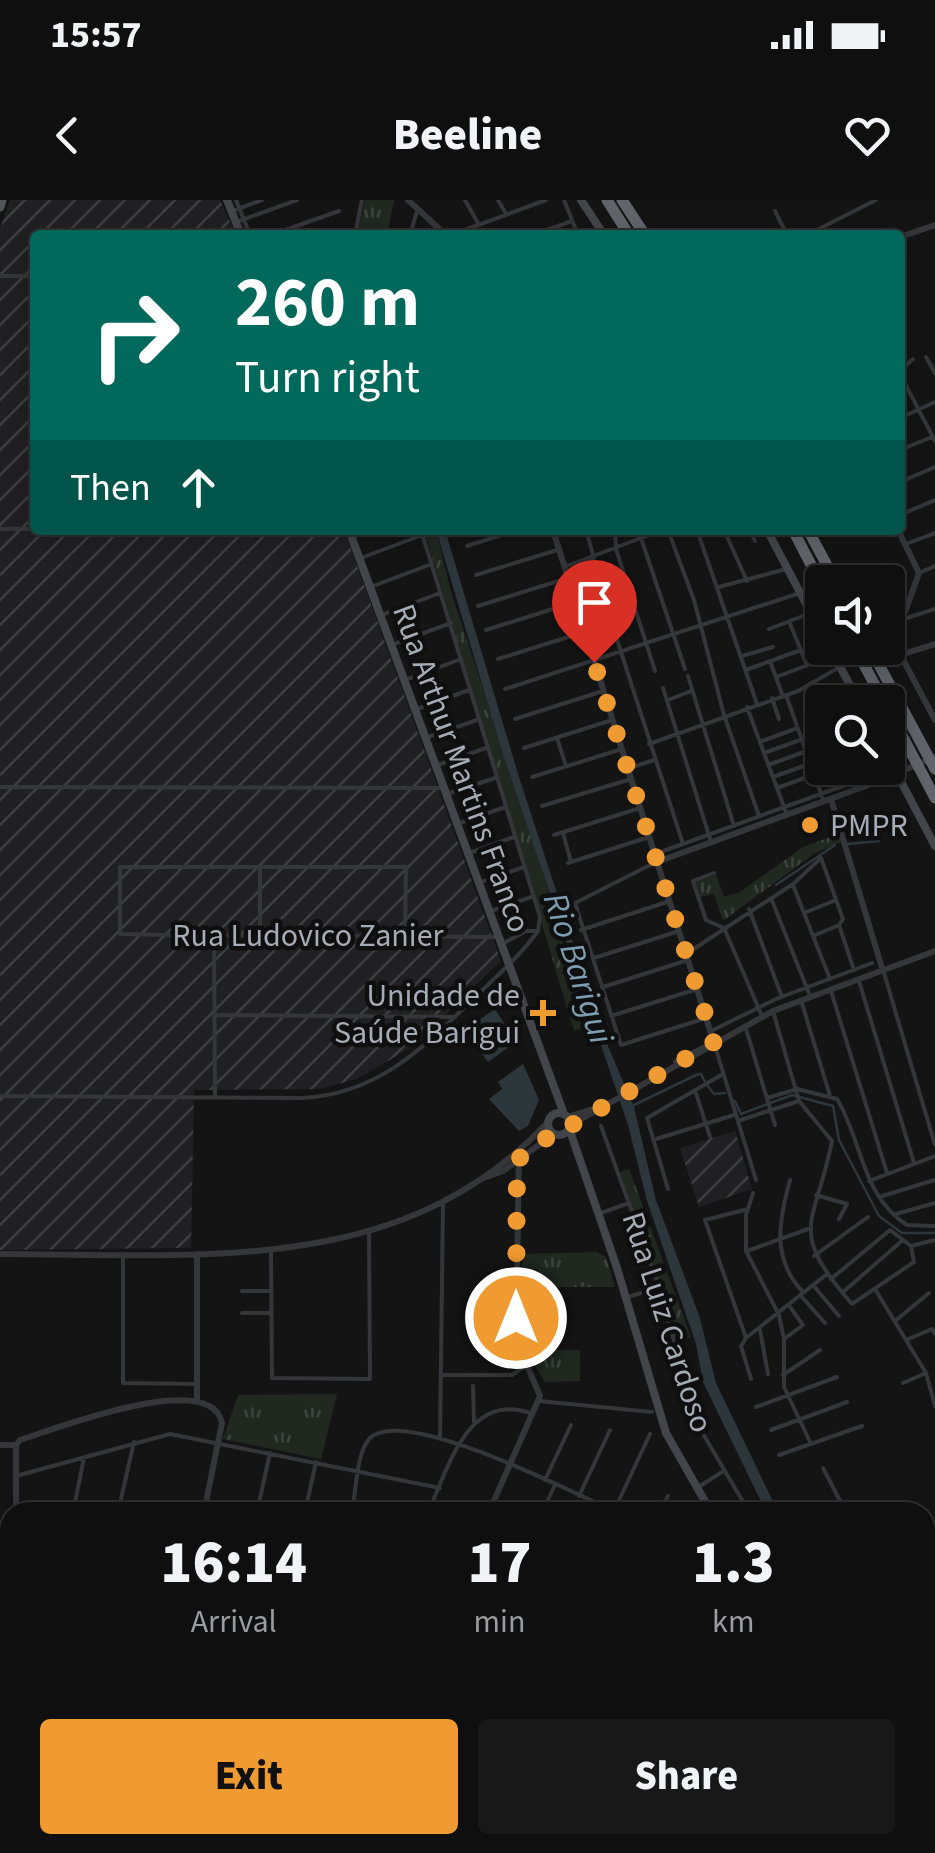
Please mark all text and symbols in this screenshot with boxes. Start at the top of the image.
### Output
text: 15:57 [50,8,142,62]
text: Beeline [393,103,542,167]
icon: back [40,108,95,163]
icon: heart [840,108,895,163]
text: 260 m [235,253,420,353]
icon: right [70,270,200,400]
text: Turn right [235,346,420,410]
icon: ahead [171,460,226,515]
text: Then [70,461,151,515]
pin [552,560,637,663]
map controls [805,565,905,785]
button: sound [805,565,905,665]
icon: arrive [567,575,622,630]
street label: Rua Arthur Martins Franco [380,598,542,939]
button: search [805,685,905,785]
place label: PMPR [830,803,908,849]
marker: PMPR [799,814,821,836]
water label: Rio Barigui [530,886,626,1051]
street label: Rua Ludovico Zanier [172,913,445,959]
place label: Unidade de Saúde Barigui [334,973,520,1056]
marker: Unidade de Saúde Barigui [530,1000,556,1026]
street label: Rua Luiz Cardoso [610,1206,724,1439]
position arrow [464,1266,568,1370]
text: 16:14 [160,1521,307,1606]
text: 17 [467,1521,532,1606]
text: 1.3 [692,1521,775,1606]
text: Arrival [191,1599,277,1645]
text: min [474,1599,525,1645]
text: km [712,1599,754,1645]
button: Exit [40,1719,458,1834]
button: Share [478,1719,895,1834]

